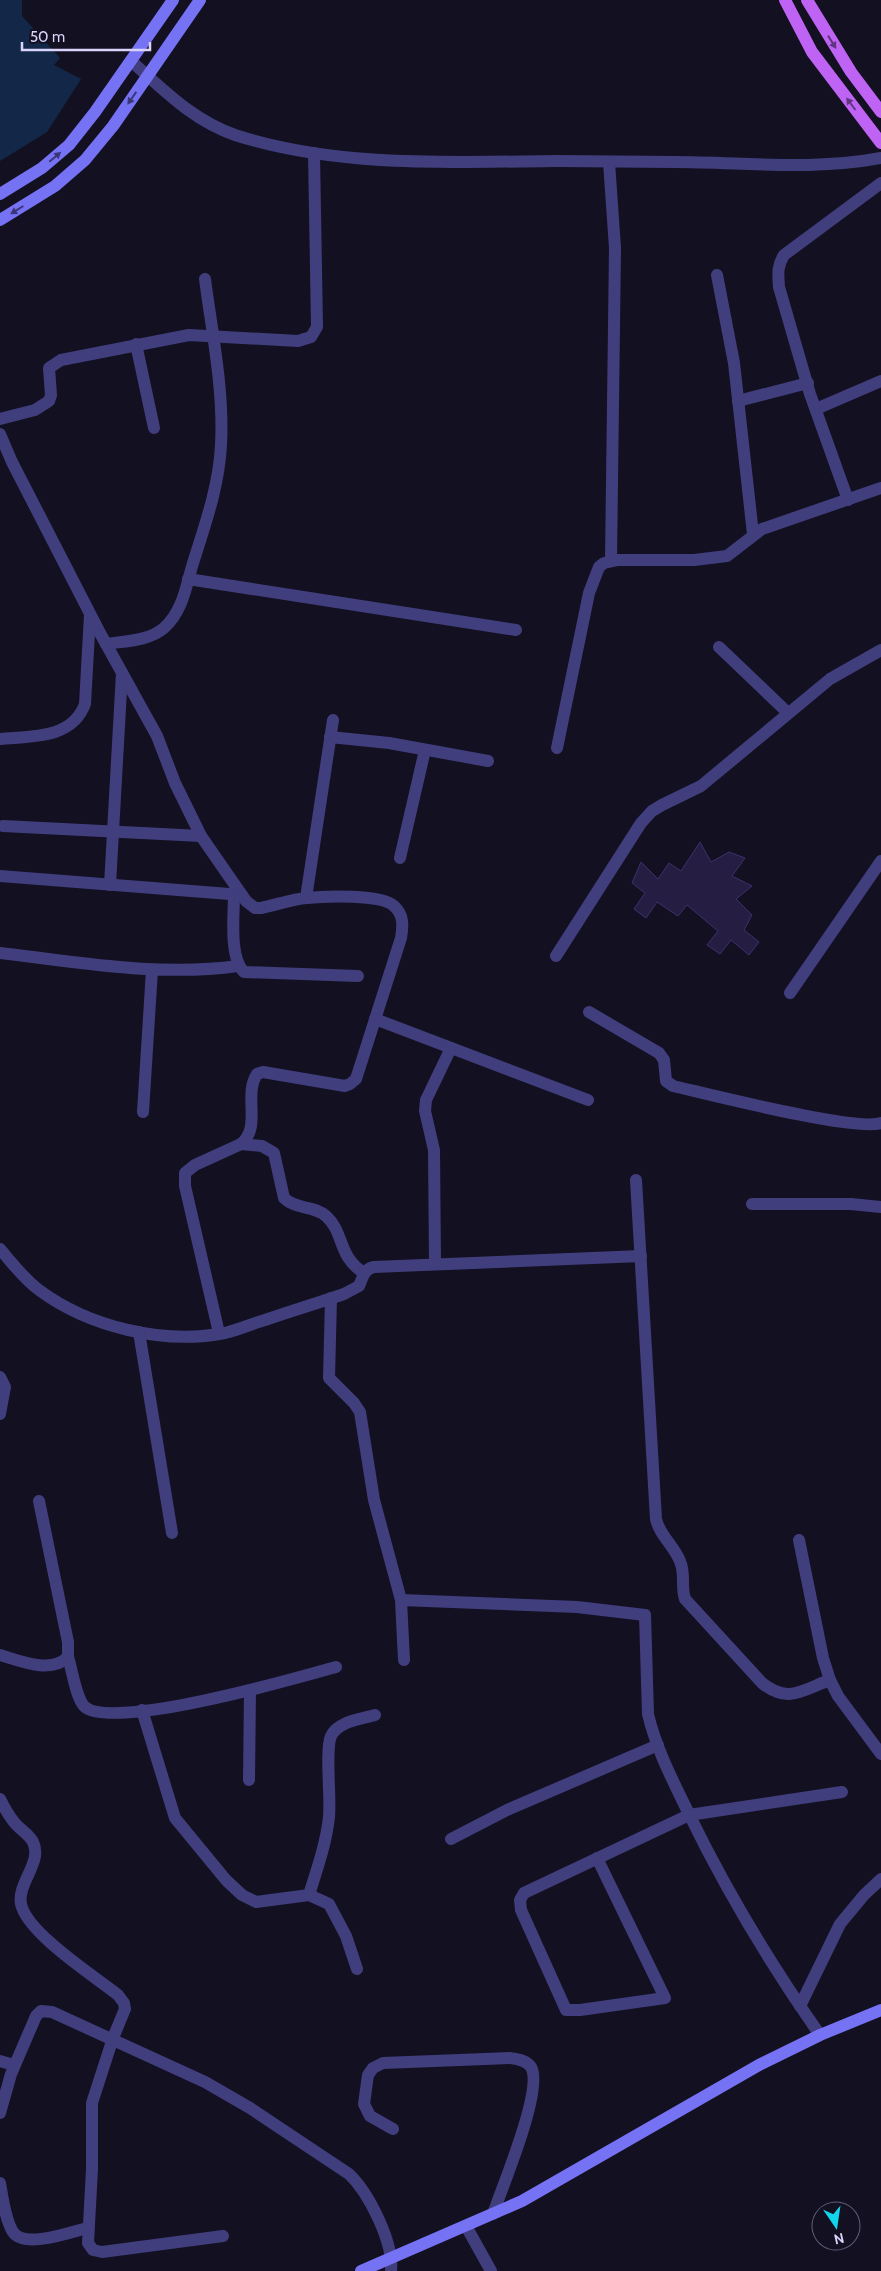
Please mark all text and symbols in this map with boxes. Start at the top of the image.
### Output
scale bar [22,20,150,52]
text: 50 m [30,28,65,46]
one-way arrow [827,35,837,49]
one-way arrow [127,91,137,105]
one-way arrow [846,97,856,111]
one-way arrow [48,152,61,163]
one-way arrow [10,205,24,214]
north arrow [811,2201,861,2251]
text: N [832,2229,846,2249]

